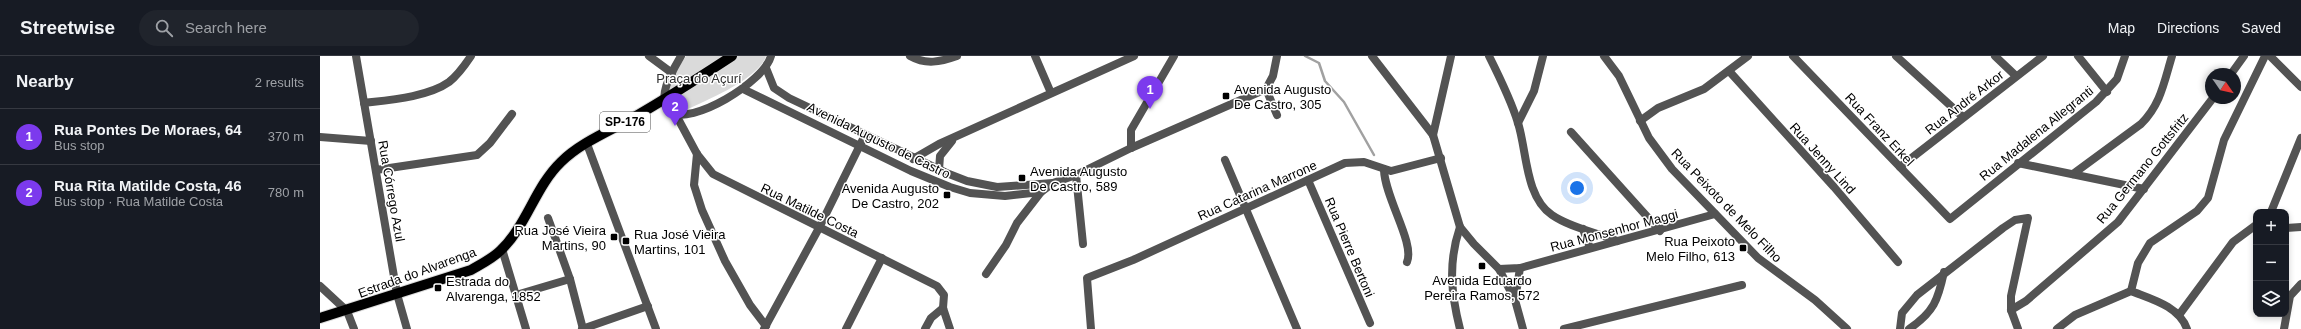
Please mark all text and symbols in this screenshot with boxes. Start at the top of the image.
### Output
search box [139,10,419,46]
text: Streetwise [20,17,115,38]
icon: search [153,17,175,39]
text: Search here [185,19,267,36]
text: Map [2108,20,2135,36]
text: Directions [2157,20,2219,36]
text: Saved [2241,20,2281,36]
street label: Rua André Arkor [1922,67,2007,138]
north arrow [2205,68,2241,104]
park label: Praça do Açurí [656,71,742,86]
text: Nearby [16,72,74,91]
text: 2 results [255,75,304,90]
pin: 1 [1137,76,1163,109]
place label: Avenida Augusto De Castro, 305 [1234,82,1331,112]
street label: Rua Madalena Allegranti [1977,83,2096,184]
street label: Rua Franz Erkel [1842,90,1917,169]
marker: Avenida Augusto De Castro, 305 [1221,91,1231,101]
pin: 2 [662,93,688,126]
street label: Avenida Augusto de Castro [805,99,953,182]
street label: Rua Germano Gottsfritz [2093,110,2191,226]
road number: SP-176 [600,112,650,132]
street label: Rua Jenny Lind [1787,120,1858,197]
text: Rua Pontes De Moraes, 64 [54,121,242,138]
text: 1 [25,129,33,144]
text: 370 m [268,129,304,144]
text: Bus stop [54,138,105,153]
street label: Rua Córrego Azul [375,139,408,243]
street label: Rua Peixoto de Melo Filho [1668,145,1785,265]
street label: Rua Catarina Marrone [1195,157,1319,223]
place label: Avenida Augusto De Castro, 589 [1030,164,1127,194]
marker: Avenida Augusto De Castro, 589 [1017,173,1027,183]
text: Rua Rita Matilde Costa, 46 [54,177,242,194]
your location [1567,178,1587,198]
street label: Rua Matilde Costa [758,180,862,241]
place label: Avenida Augusto De Castro, 202 [842,181,939,211]
text: 2 [25,185,33,200]
text: 780 m [268,185,304,200]
marker: Avenida Augusto De Castro, 202 [942,190,952,200]
text: Bus stop · Rua Matilde Costa [54,194,223,209]
street label: Rua Pierre Bertoni [1322,195,1377,299]
street label: Rua Monsenhor Maggi [1549,206,1680,255]
map controls [2253,209,2289,317]
button: + [2253,209,2289,245]
place label: Rua José Vieira Martins, 90 [514,223,607,253]
place label: Rua José Vieira Martins, 101 [634,227,726,257]
marker: Rua José Vieira Martins, 90 [609,232,619,242]
place label: Rua Peixoto Melo Filho, 613 [1646,234,1735,264]
marker: Rua José Vieira Martins, 101 [621,236,631,246]
marker: Rua Peixoto Melo Filho, 613 [1738,243,1748,253]
street label: Estrada do Alvarenga [356,244,479,301]
button: − [2253,245,2289,281]
marker: Avenida Eduardo Pereira Ramos, 572 [1477,261,1487,271]
place label: Avenida Eduardo Pereira Ramos, 572 [1424,273,1540,303]
place label: Estrada do Alvarenga, 1852 [446,274,541,304]
button: layers [2253,281,2289,317]
marker: Estrada do Alvarenga, 1852 [433,283,443,293]

